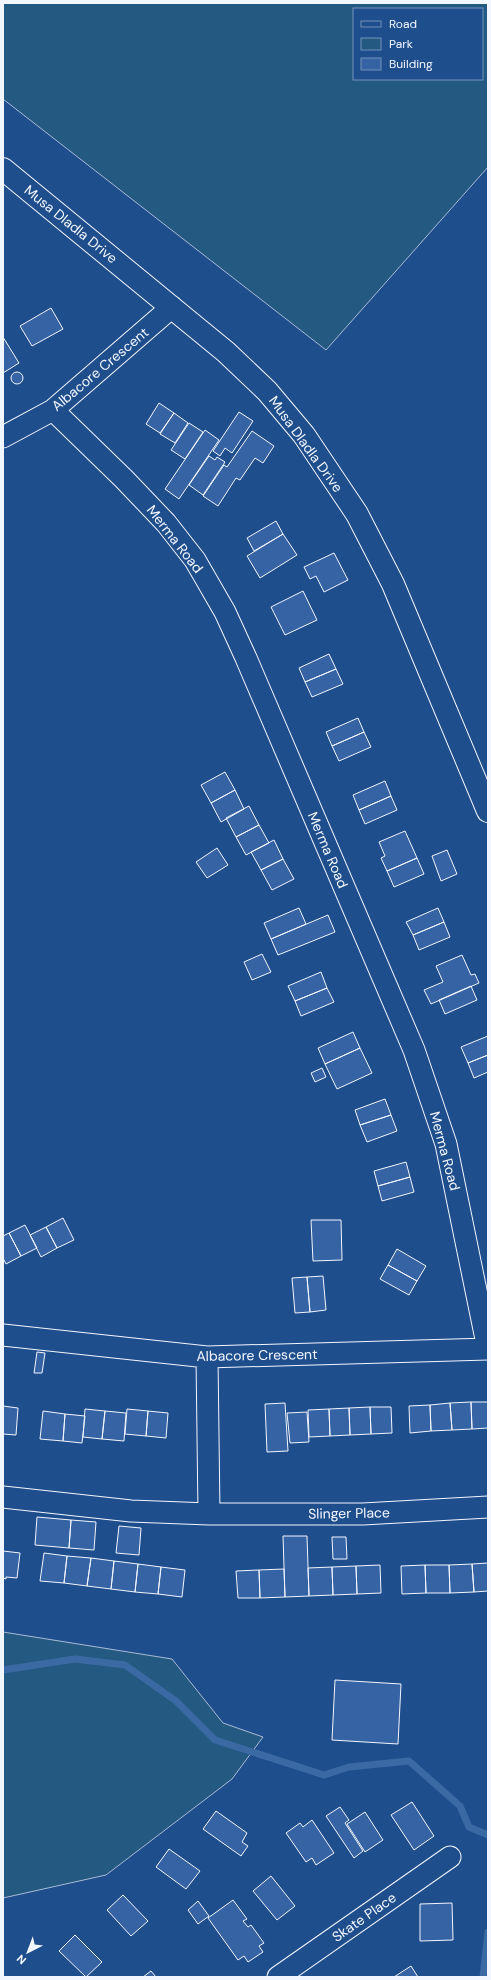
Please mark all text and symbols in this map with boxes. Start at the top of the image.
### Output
legend [353,8,483,80]
text: Road [389,16,417,32]
text: Park [389,36,413,52]
text: Building [389,56,433,72]
street label: Musa Dladla Drive [21,181,121,267]
street label: Albacore Crescent [48,323,152,415]
street label: Musa Dladla Drive [265,392,347,496]
street label: Merma Road [143,501,207,577]
street label: Merma Road [304,809,352,891]
street label: Merma Road [426,1109,464,1193]
street label: Albacore Crescent [196,1345,318,1365]
street label: Slinger Place [308,1503,390,1523]
street label: Skate Place [328,1888,400,1946]
north arrow [8,1932,48,1972]
text: N [14,1952,29,1967]

